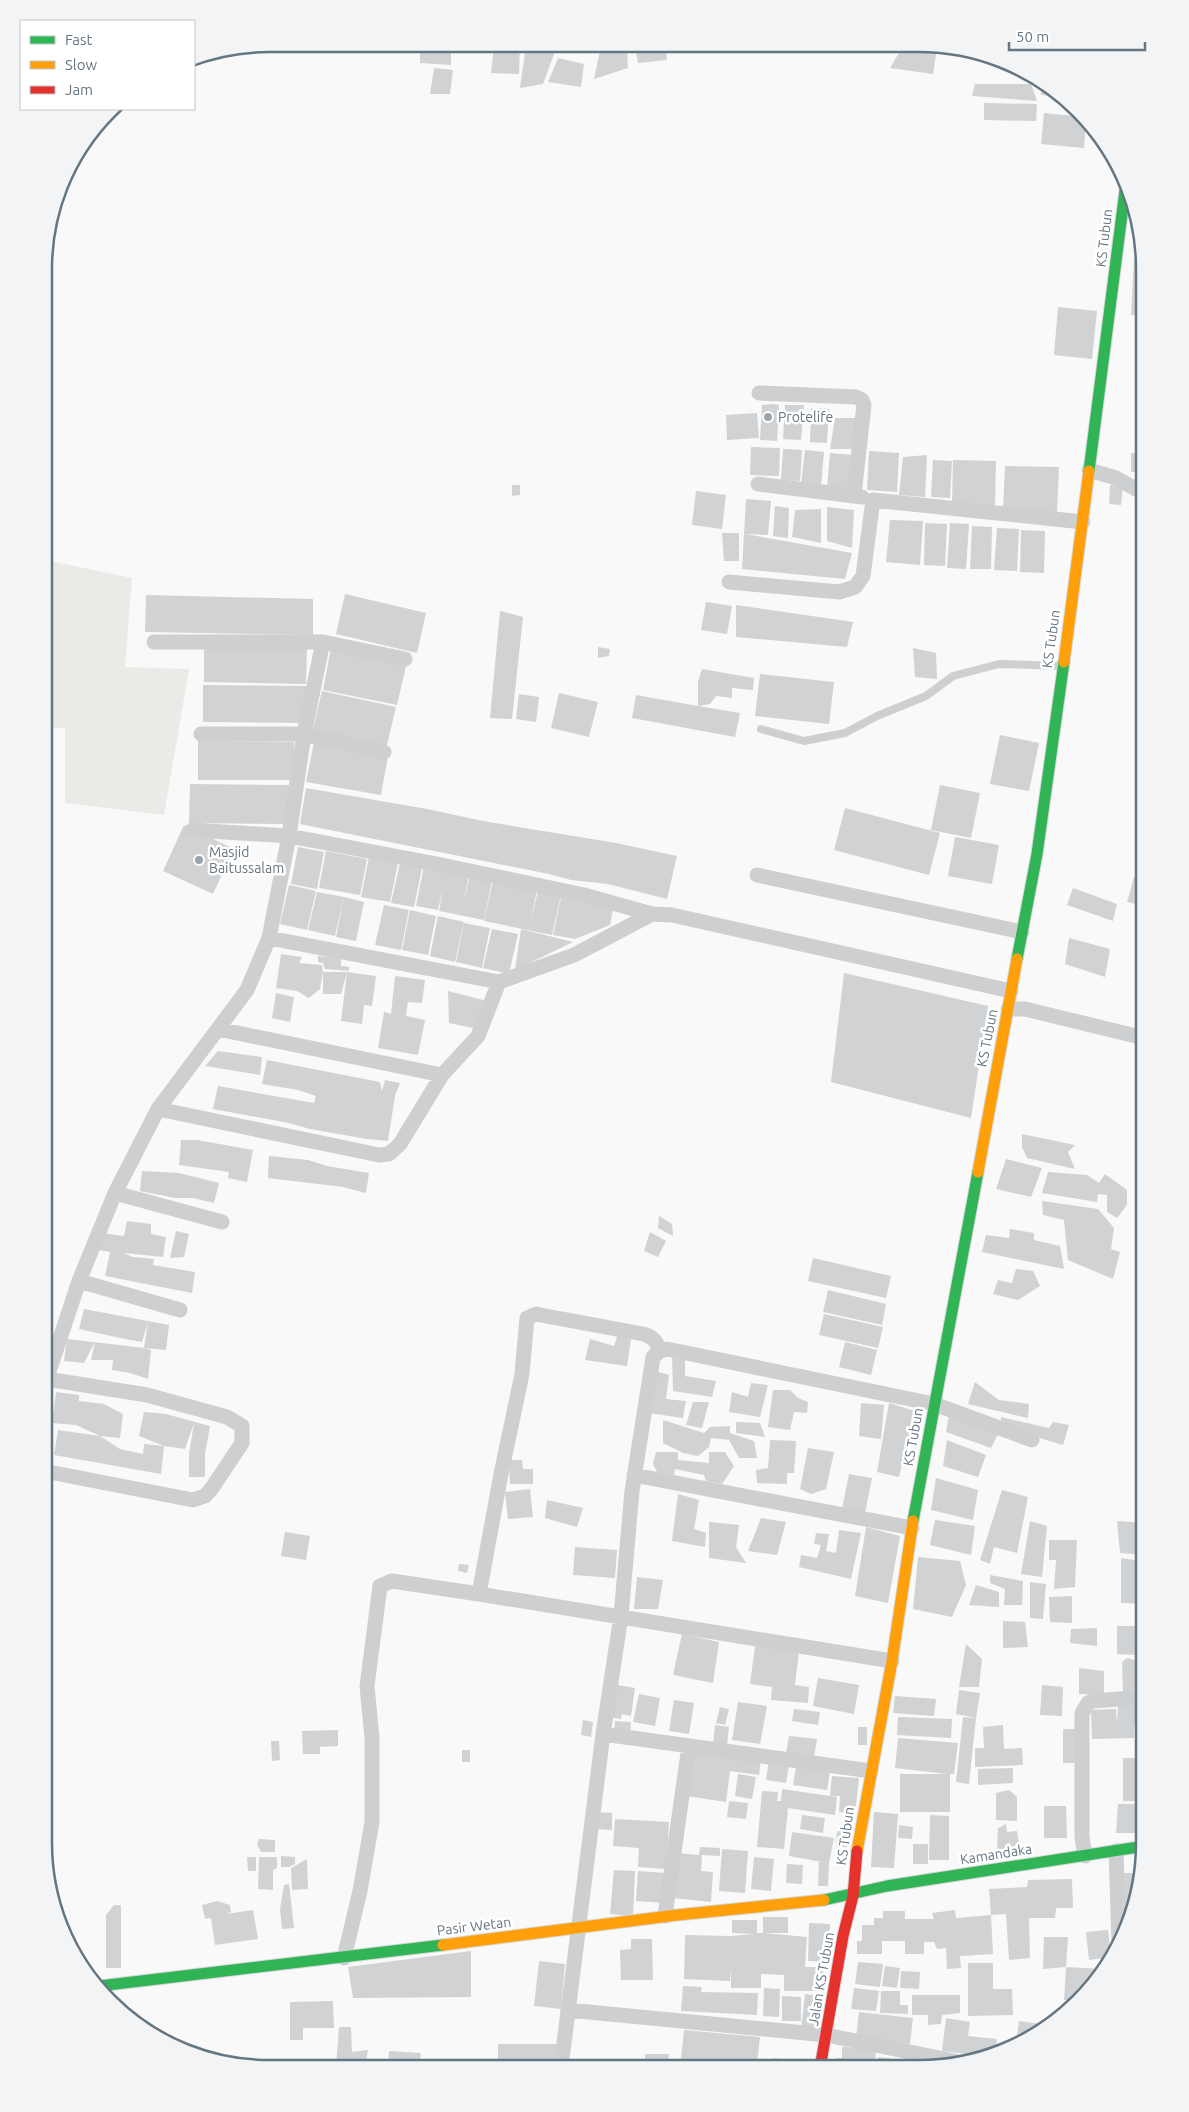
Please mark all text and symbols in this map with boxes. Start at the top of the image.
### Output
legend [20,20,195,110]
scale bar [1009,20,1145,52]
text: 50 m [1016,28,1049,45]
text: Fast [65,31,93,48]
text: Slow [65,56,98,73]
text: Jam [65,81,93,98]
street label: KS Tubun [1092,208,1116,268]
place label: Protelife [778,409,833,425]
marker: Protelife [762,411,774,423]
street label: KS Tubun [1039,609,1063,669]
place label: Masjid Baitussalam [209,844,284,876]
marker: Masjid Baitussalam [193,854,205,866]
street label: KS Tubun [974,1008,1000,1068]
street label: KS Tubun [900,1407,926,1467]
street label: KS Tubun [833,1806,857,1866]
street label: Kamandaka [959,1840,1033,1868]
street label: Pasir Wetan [436,1914,512,1938]
street label: Jalan KS Tubun [805,1931,837,2027]

